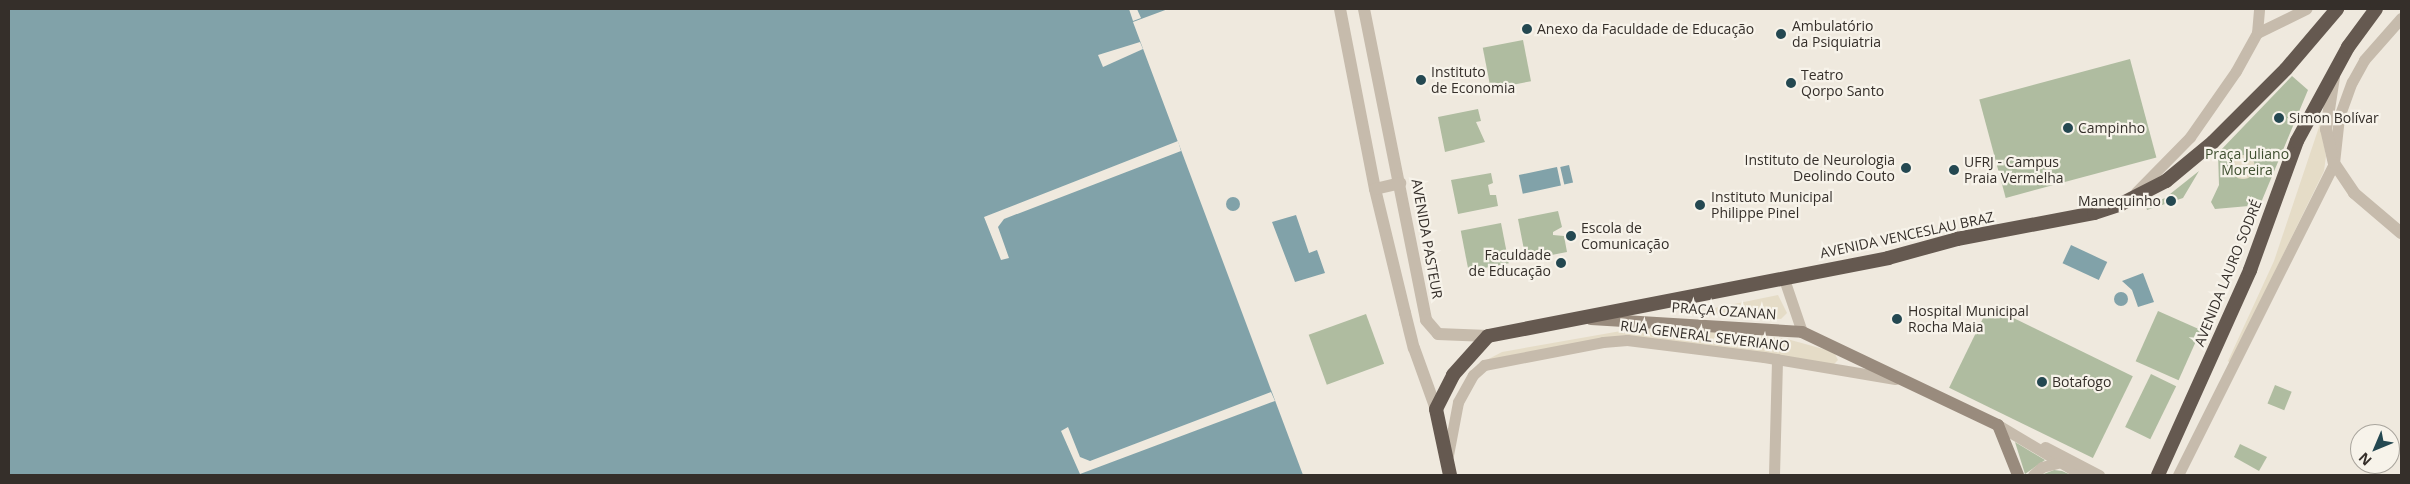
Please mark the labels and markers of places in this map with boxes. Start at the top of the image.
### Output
place label: Ambulatório da Psiquiatria [1792,18,1881,50]
place label: Anexo da Faculdade de Educação [1537,21,1754,37]
marker: Anexo da Faculdade de Educação [1521,23,1533,35]
marker: Ambulatório da Psiquiatria [1774,27,1788,41]
place label: Instituto de Economia [1431,64,1515,96]
place label: Teatro Qorpo Santo [1801,67,1884,100]
marker: Instituto de Economia [1415,74,1427,86]
marker: Teatro Qorpo Santo [1785,77,1797,89]
place label: Simon Bolívar [2289,110,2379,126]
marker: Simon Bolívar [2273,112,2285,124]
place label: Campinho [2078,120,2145,136]
marker: Campinho [2062,122,2074,134]
place label: Instituto de Neurologia Deolindo Couto [1745,152,1895,184]
place label: UFRJ - Campus Praia Vermelha [1964,154,2064,186]
marker: Instituto de Neurologia Deolindo Couto [1899,161,1913,175]
marker: UFRJ - Campus Praia Vermelha [1948,164,1960,176]
place label: Instituto Municipal Philippe Pinel [1711,189,1833,222]
place label: Manequinho [2078,193,2161,209]
marker: Manequinho [2165,195,2177,207]
marker: Instituto Municipal Philippe Pinel [1693,198,1707,212]
place label: Escola de Comunicação [1581,220,1669,252]
marker: Escola de Comunicação [1565,230,1577,242]
place label: Faculdade de Educação [1469,247,1551,280]
marker: Faculdade de Educação [1555,257,1567,269]
place label: Hospital Municipal Rocha Maia [1908,303,2029,336]
marker: Hospital Municipal Rocha Maia [1890,312,1904,326]
place label: Botafogo [2052,374,2111,390]
marker: Botafogo [2036,376,2048,388]

